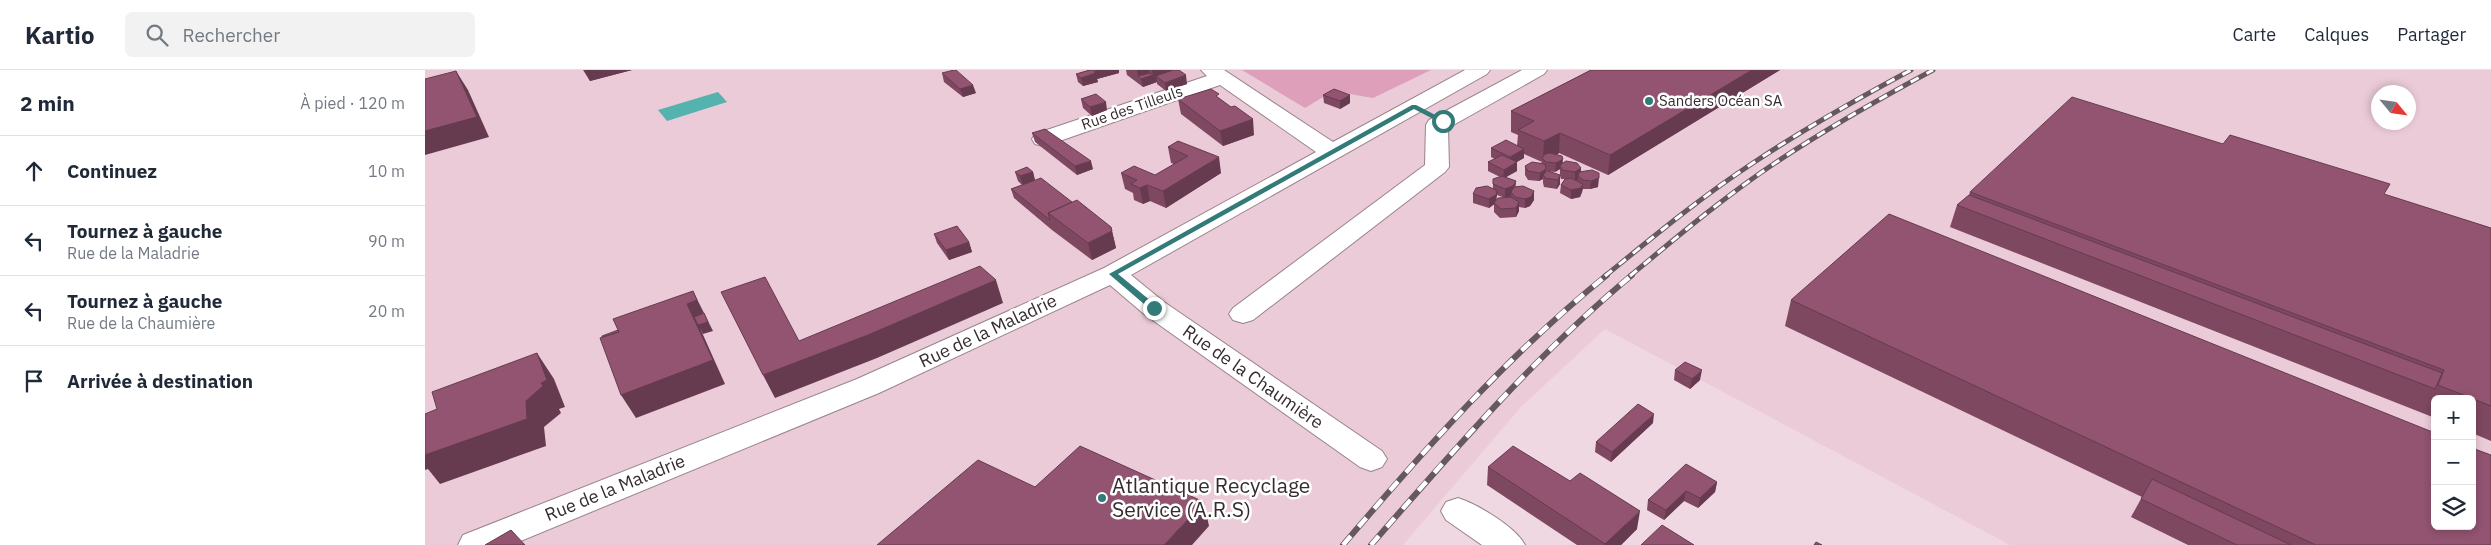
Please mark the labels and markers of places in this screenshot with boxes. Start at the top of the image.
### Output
place label: Sanders Océan SA [1659,91,1783,110]
marker: Sanders Océan SA [1643,95,1655,107]
place label: Atlantique Recyclage Service (A.R.S) [1112,471,1310,523]
marker: Atlantique Recyclage Service (A.R.S) [1096,492,1108,504]

